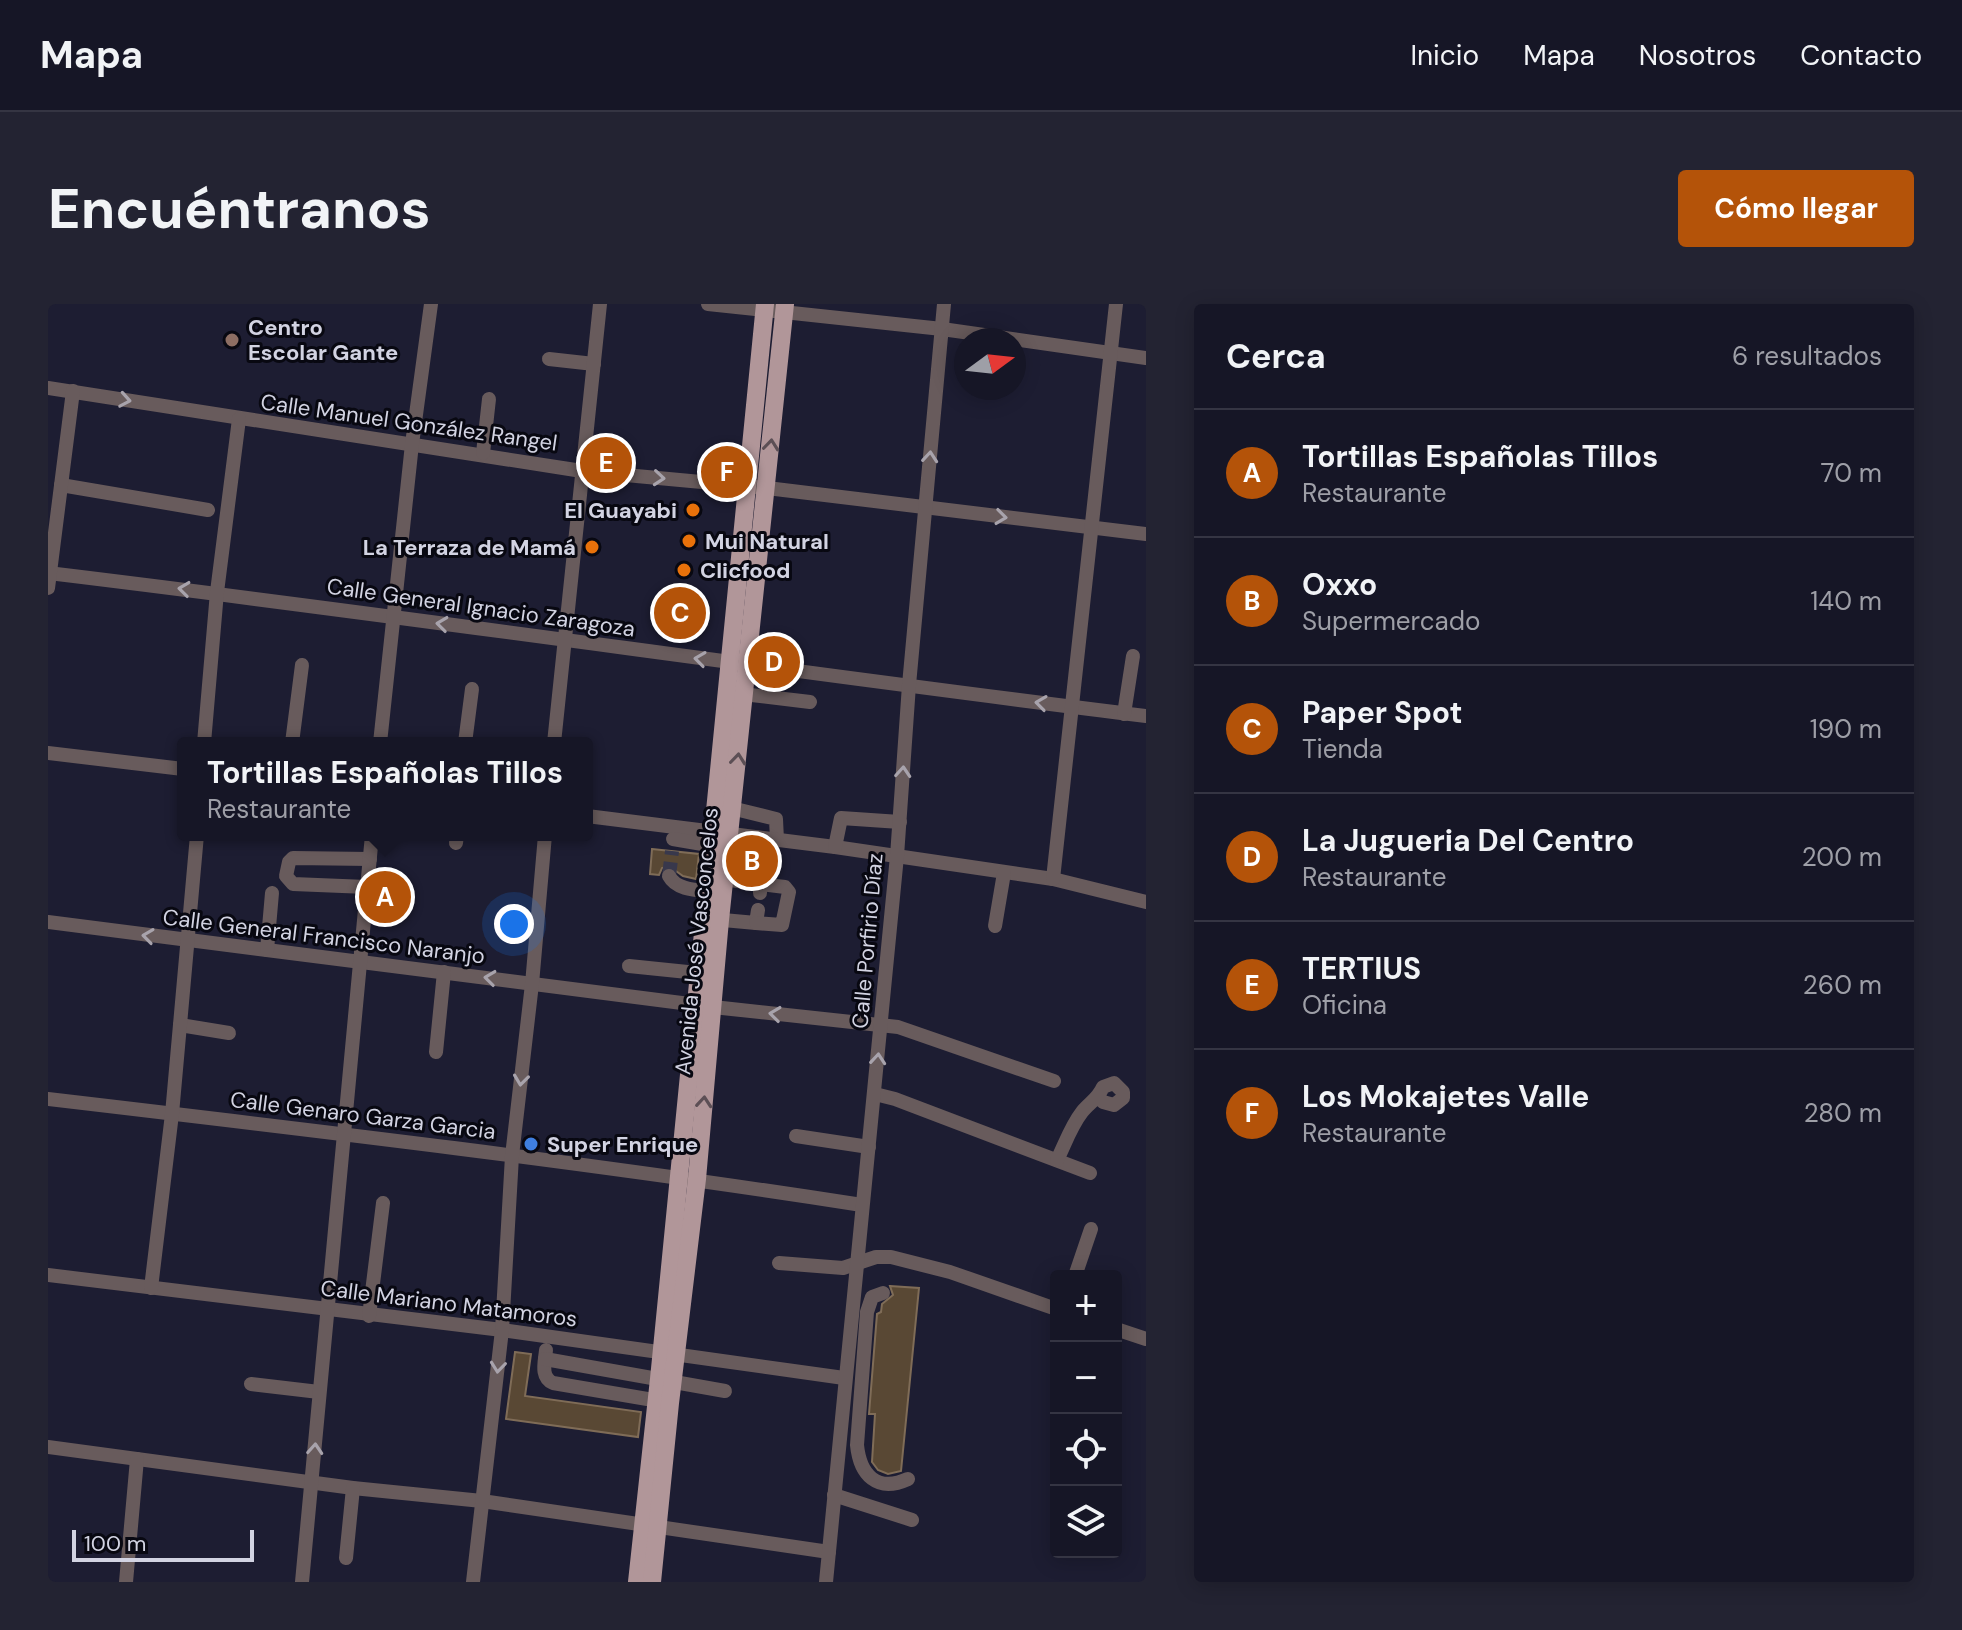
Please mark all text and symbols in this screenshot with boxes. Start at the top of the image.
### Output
text: Mapa [40,30,143,80]
text: Inicio [1410,37,1479,74]
text: Mapa [1523,37,1595,74]
text: Nosotros [1639,37,1756,74]
text: Contacto [1800,37,1922,74]
button: Cómo llegar [1678,170,1914,247]
text: Encuéntranos [48,172,430,245]
place label: Centro Escolar Gante [248,313,398,367]
north arrow [954,328,1026,400]
marker: Centro Escolar Gante [223,331,241,349]
text: Cerca [1226,334,1326,379]
text: 6 resultados [1732,339,1882,373]
street label: Calle Manuel González Rangel [259,387,559,458]
one-way arrow [118,390,132,407]
pin: E [580,433,632,493]
text: Tortillas Españolas Tillos [1302,437,1658,476]
one-way arrow [762,438,779,451]
pin: F [701,442,753,502]
one-way arrow [921,450,938,463]
text: A [1243,456,1261,490]
text: 70 m [1821,456,1882,490]
one-way arrow [653,469,666,486]
text: Restaurante [1302,476,1446,510]
place label: El Guayabi [564,496,677,525]
marker: El Guayabi [684,501,702,519]
one-way arrow [994,508,1008,525]
place label: Mui Natural [705,527,829,556]
marker: Mui Natural [680,532,698,550]
place label: La Terraza de Mamá [363,533,576,562]
marker: La Terraza de Mamá [583,538,601,556]
place label: Clicfood [700,556,790,585]
marker: Clicfood [675,561,693,579]
text: Oxxo [1302,565,1377,604]
street label: Calle General Ignacio Zaragoza [325,572,637,643]
one-way arrow [178,580,191,597]
pin: C [654,583,706,643]
text: B [1244,584,1260,618]
text: 140 m [1810,584,1882,618]
text: Supermercado [1302,604,1480,638]
one-way arrow [435,616,449,633]
pin: D [748,632,800,692]
one-way arrow [693,651,707,668]
text: Paper Spot [1302,693,1463,732]
one-way arrow [1034,695,1048,712]
text: C [1242,712,1262,746]
text: 190 m [1810,712,1882,746]
text: Tienda [1302,732,1383,766]
popup [177,737,593,841]
one-way arrow [729,752,746,765]
text: Tortillas Españolas Tillos [207,753,563,792]
one-way arrow [894,765,911,778]
text: Restaurante [207,792,351,826]
street label: Avenida José Vasconcelos [668,806,725,1076]
text: La Jugueria Del Centro [1302,821,1634,860]
pin: B [726,831,778,891]
text: D [1243,840,1261,874]
text: 200 m [1802,840,1882,874]
street label: Calle Porfirio Díaz [845,852,890,1030]
text: Restaurante [1302,860,1446,894]
pin: A [359,867,411,927]
street label: Calle General Francisco Naranjo [161,902,487,971]
your location [494,904,534,944]
one-way arrow [141,928,155,945]
text: TERTIUS [1302,949,1421,988]
text: E [1244,968,1260,1002]
text: 260 m [1803,968,1882,1002]
one-way arrow [483,970,496,987]
text: Oficina [1302,988,1387,1022]
one-way arrow [768,1005,781,1022]
one-way arrow [869,1052,886,1065]
one-way arrow [513,1073,530,1087]
text: Los Mokajetes Valle [1302,1077,1589,1116]
street label: Calle Genaro Garza Garcia [229,1085,497,1146]
one-way arrow [695,1095,712,1108]
text: F [1245,1096,1259,1130]
text: 280 m [1804,1096,1882,1130]
text: Restaurante [1302,1116,1446,1150]
place label: Super Enrique [547,1130,698,1159]
marker: Super Enrique [522,1135,540,1153]
map controls [1050,1270,1122,1558]
button: + [1050,1270,1122,1342]
street label: Calle Mariano Matamoros [319,1273,579,1334]
button: − [1050,1342,1122,1414]
one-way arrow [489,1361,506,1374]
button: locate [1050,1414,1122,1486]
one-way arrow [306,1442,323,1455]
button: layers [1050,1486,1122,1558]
scale bar [72,1526,254,1562]
text: 100 m [84,1529,146,1558]

